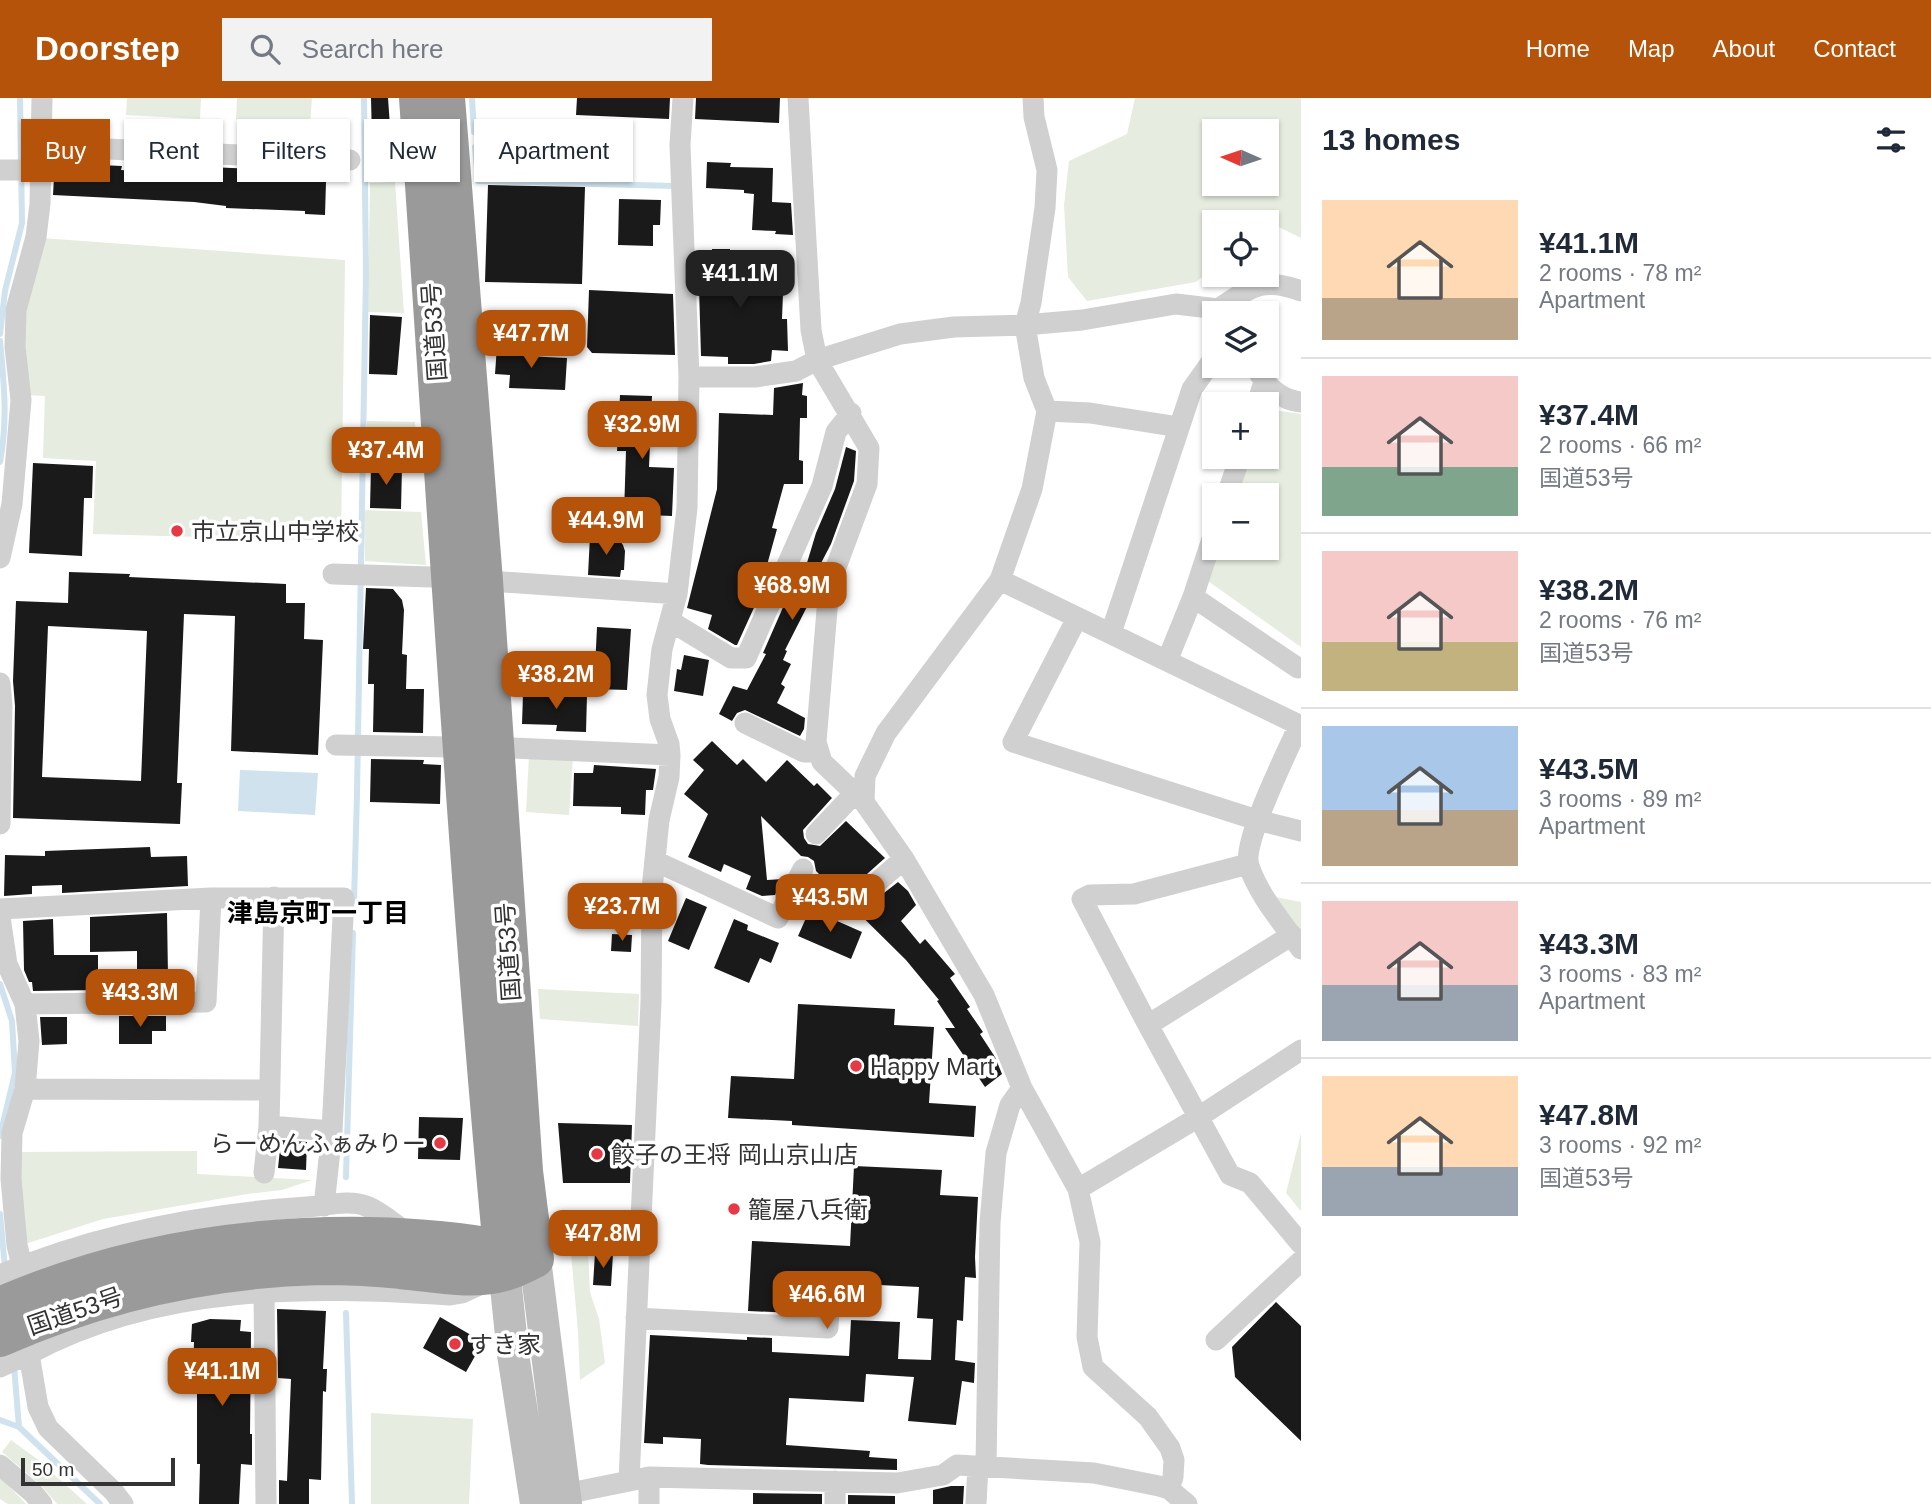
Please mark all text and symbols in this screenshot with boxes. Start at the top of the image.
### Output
search box [222,18,712,81]
text: Doorstep [35,30,180,67]
icon: search [246,30,284,68]
text: Search here [302,34,444,64]
text: Home [1526,35,1590,62]
text: Map [1628,35,1675,62]
text: About [1713,35,1775,62]
text: Contact [1813,35,1896,62]
chip: Buy [21,119,110,182]
chip: Rent [124,119,223,182]
chip: Filters [237,119,350,182]
chip: New [364,119,460,182]
chip: Apartment [474,119,633,182]
north arrow [1202,119,1279,196]
map controls [1202,119,1279,560]
icon: filters [1872,121,1910,159]
text: 13 homes [1322,123,1460,156]
button: locate [1202,210,1279,287]
text: ¥41.1M [1539,226,1639,259]
icon: home [1378,228,1462,312]
pin: ¥41.1M [683,250,797,310]
text: ¥41.1M [702,260,778,286]
text: 2 rooms · 78 m² [1539,260,1701,286]
street label: 国道53号 [417,282,451,382]
text: Apartment [1539,287,1645,313]
button: layers [1202,301,1279,378]
pin: ¥47.7M [474,310,588,370]
text: ¥47.7M [493,320,569,346]
button: + [1202,392,1279,469]
text: ¥37.4M [1539,398,1639,431]
pin: ¥32.9M [585,402,699,461]
icon: home [1378,404,1462,488]
text: ¥32.9M [604,411,680,437]
pin: ¥37.4M [329,428,443,487]
text: 2 rooms · 66 m² [1539,432,1701,458]
text: ¥37.4M [348,437,424,463]
text: 国道53号 [1539,465,1634,491]
button: − [1202,483,1279,560]
pin: ¥44.9M [549,498,663,557]
text: ¥44.9M [568,507,644,533]
place label: 市立京山中学校 [191,518,359,545]
marker: 市立京山中学校 [169,523,185,539]
pin: ¥68.9M [735,562,849,622]
text: ¥68.9M [754,572,830,598]
text: ¥38.2M [1539,573,1639,606]
icon: home [1378,579,1462,663]
text: 2 rooms · 76 m² [1539,607,1701,633]
text: 国道53号 [1539,640,1634,666]
pin: ¥38.2M [499,652,613,711]
text: ¥38.2M [518,661,594,687]
text: ¥43.5M [1539,752,1639,785]
icon: home [1378,754,1462,838]
text: 3 rooms · 89 m² [1539,786,1701,812]
text: Apartment [1539,813,1645,839]
pin: ¥43.5M [773,874,887,934]
pin: ¥23.7M [565,884,679,943]
text: ¥43.5M [792,884,868,910]
text: ¥23.7M [584,893,660,919]
district label: 津島京町一丁目 [227,898,409,928]
street label: 国道53号 [491,902,525,1002]
text: ¥43.3M [1539,927,1639,960]
icon: home [1378,929,1462,1013]
text: 3 rooms · 83 m² [1539,961,1701,987]
pin: ¥43.3M [83,970,197,1029]
text: ¥43.3M [102,979,178,1005]
text: Apartment [1539,988,1645,1014]
place label: Happy Mart [870,1053,994,1080]
marker: Happy Mart [848,1058,864,1074]
text: ¥47.8M [1539,1098,1639,1131]
icon: home [1378,1104,1462,1188]
place label: らーめんふぁみりー [210,1130,426,1157]
text: 3 rooms · 92 m² [1539,1132,1701,1158]
marker: らーめんふぁみりー [432,1135,448,1151]
place label: 餃子の王将 岡山京山店 [611,1141,858,1168]
marker: 餃子の王将 岡山京山店 [589,1146,605,1162]
text: 国道53号 [1539,1165,1634,1191]
place label: 籠屋八兵衛 [748,1196,868,1223]
marker: 籠屋八兵衛 [726,1201,742,1217]
pin: ¥47.8M [546,1210,660,1270]
text: ¥47.8M [565,1220,641,1246]
pin: ¥46.6M [770,1272,884,1331]
text: ¥46.6M [789,1281,865,1307]
street label: 国道53号 [24,1282,126,1340]
place label: すき家 [469,1331,541,1358]
marker: すき家 [447,1336,463,1352]
pin: ¥41.1M [165,1348,279,1408]
text: ¥41.1M [184,1358,260,1384]
scale bar [21,1455,175,1487]
text: 50 m [32,1459,74,1480]

